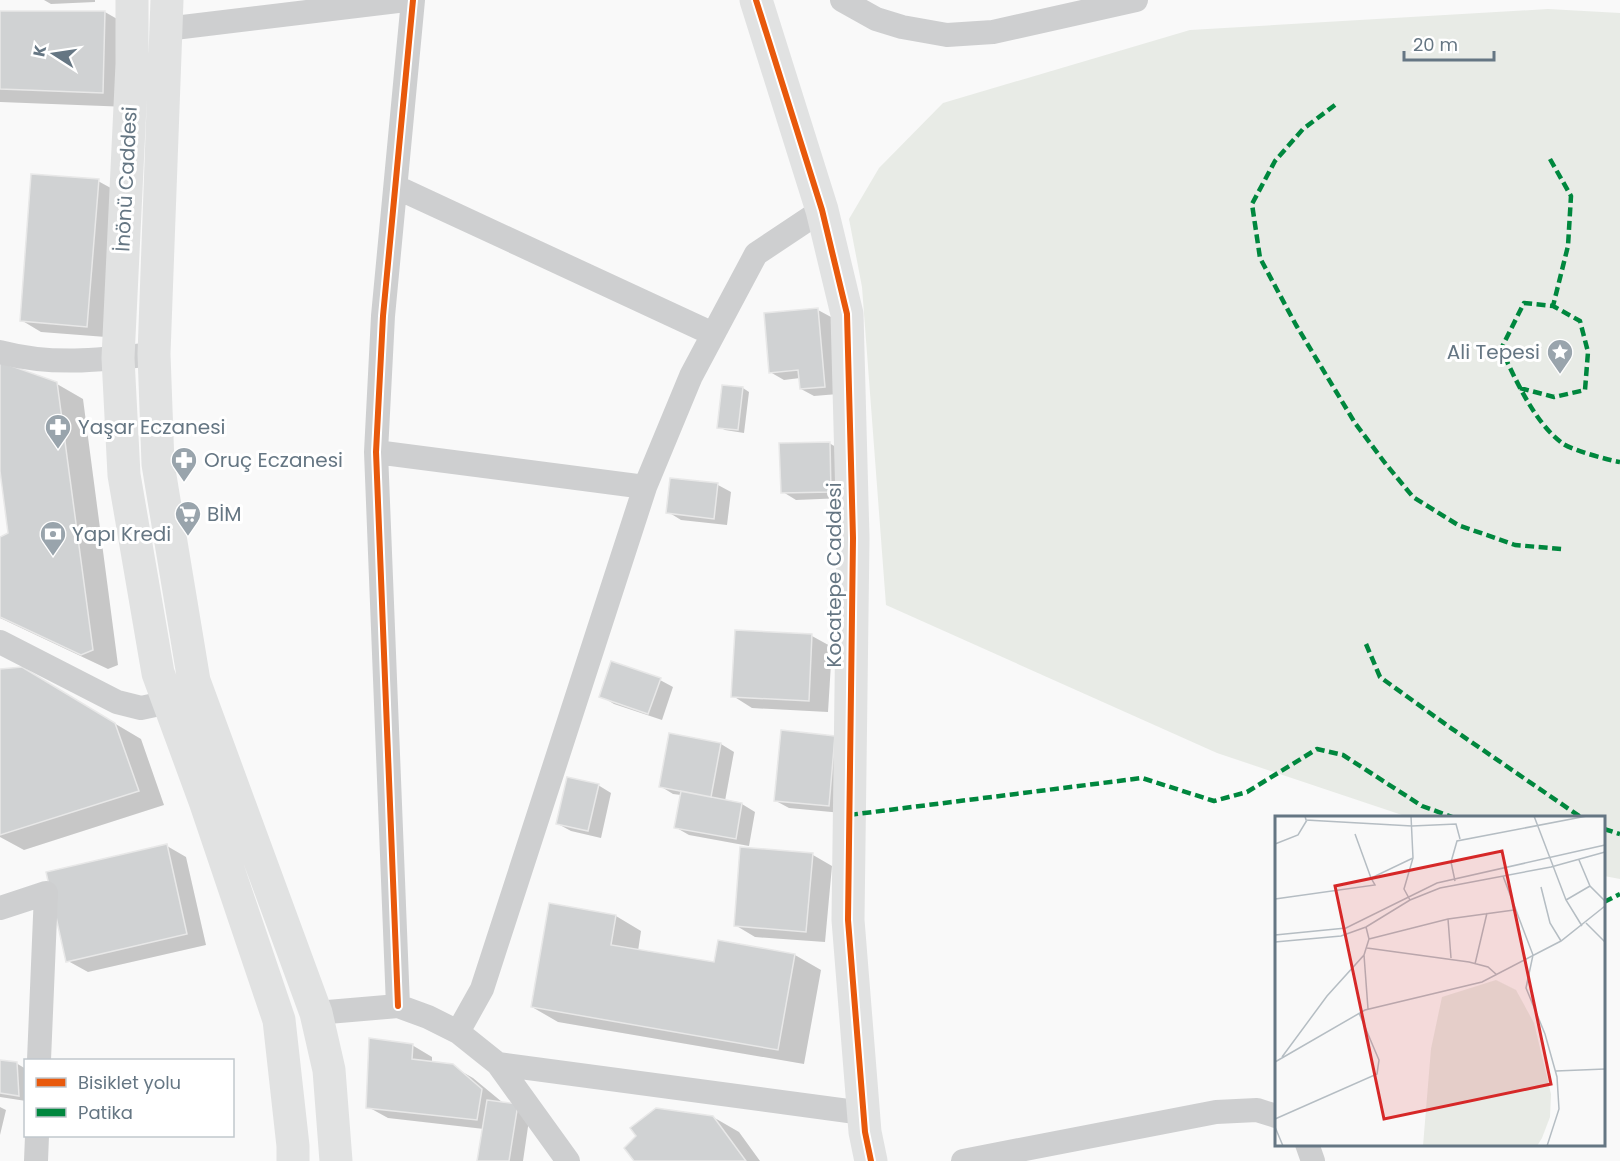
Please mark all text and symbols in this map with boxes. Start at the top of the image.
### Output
north arrow [24,24,84,84]
scale bar [1404,24,1494,62]
text: 20 m [1413,32,1458,57]
text: K [27,43,52,59]
street label: İnönü Caddesi [108,106,144,252]
place icon: Ali Tepesi [1545,337,1575,375]
place label: Ali Tepesi [1447,338,1540,366]
pharmacy icon: Yaşar Eczanesi [43,412,73,450]
place label: Yaşar Eczanesi [78,413,226,441]
pharmacy icon: Oruç Eczanesi [169,445,199,483]
place label: Oruç Eczanesi [204,446,343,474]
street label: Kocatepe Caddesi [820,482,848,668]
supermarket icon: BİM [173,499,203,537]
place label: BİM [207,500,241,528]
bank icon: Yapı Kredi [38,519,68,557]
place label: Yapı Kredi [72,520,171,548]
inset map [1275,816,1605,1146]
legend [24,1059,234,1137]
text: Bisiklet yolu [78,1070,181,1095]
text: Patika [78,1100,133,1125]

